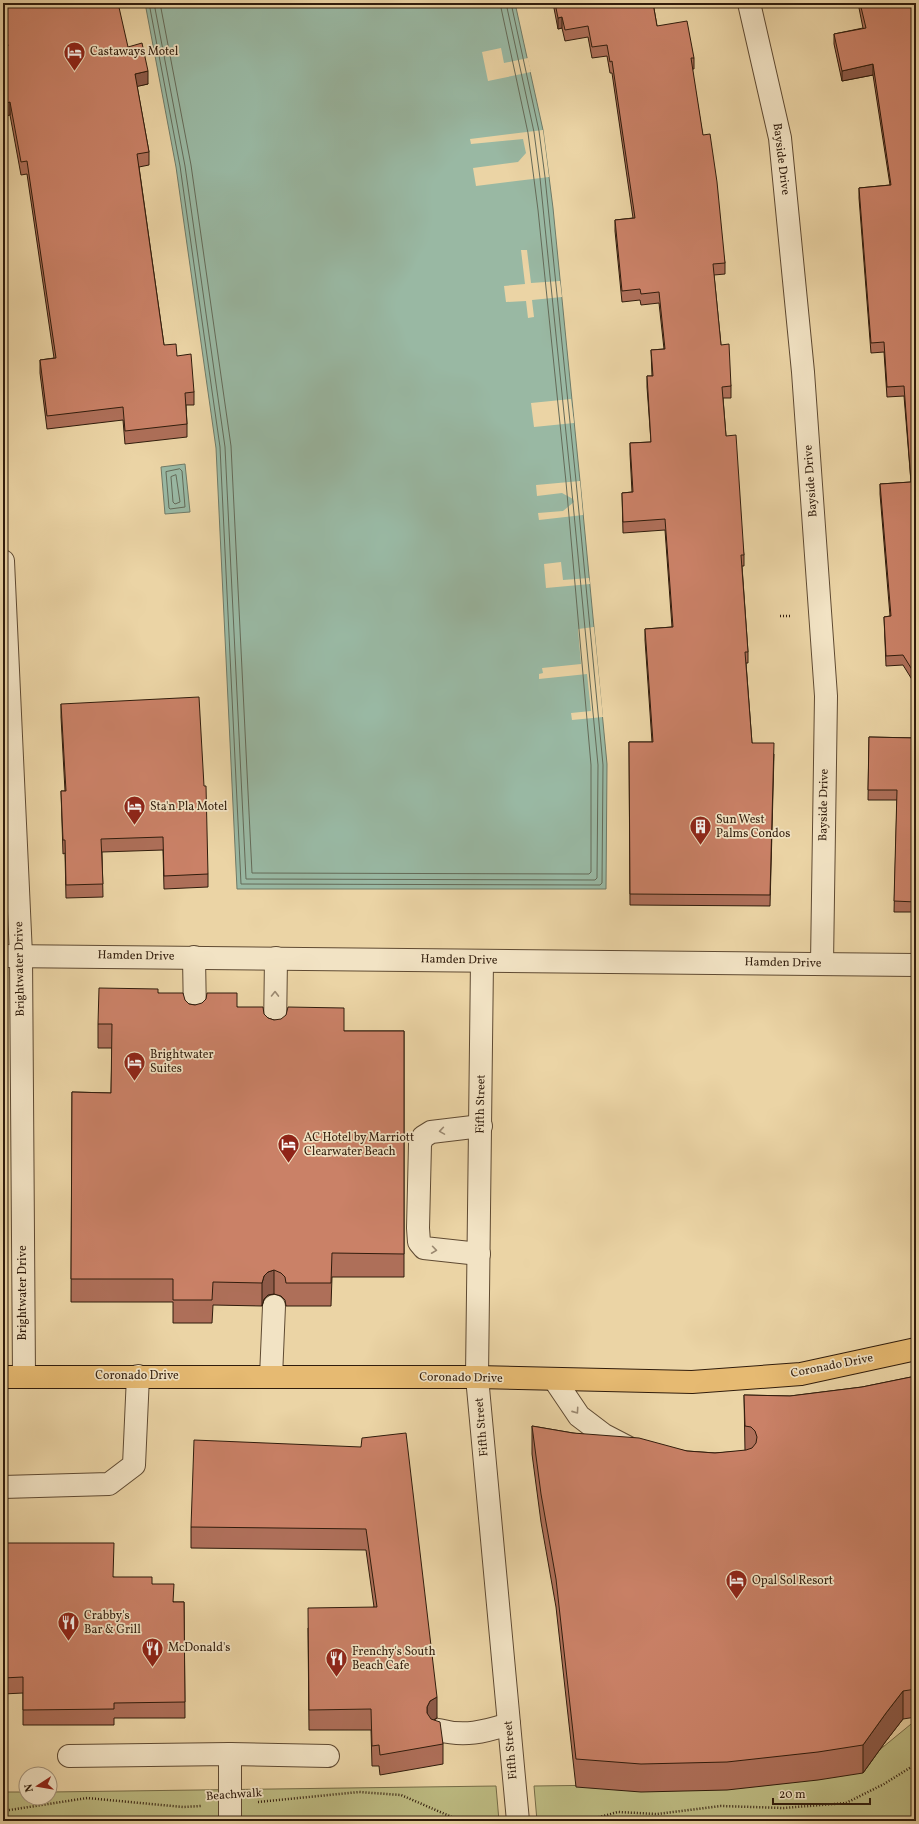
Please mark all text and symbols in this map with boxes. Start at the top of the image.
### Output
hotel icon: Castaways Motel [61,39,87,72]
place label: Castaways Motel [90,44,179,60]
street label: Bayside Drive [769,122,793,196]
street label: Bayside Drive [800,444,822,518]
street label: Bayside Drive [815,768,833,841]
hotel icon: Sta'n Pla Motel [121,794,147,827]
place label: Sta'n Pla Motel [150,799,228,815]
place label: Sun West Palms Condos [716,812,790,842]
building icon: Sun West Palms Condos [688,814,714,847]
street label: Brightwater Drive [11,921,29,1017]
street label: Hamden Drive [97,947,175,965]
street label: Hamden Drive [420,951,498,969]
street label: Hamden Drive [744,954,822,972]
one-way arrow [271,991,279,997]
place label: Brightwater Suites [150,1047,214,1077]
hotel icon: Brightwater Suites [122,1049,148,1082]
street label: Fifth Street [472,1074,490,1134]
one-way arrow [439,1126,445,1135]
place label: AC Hotel by Marriott Clearwater Beach [304,1130,414,1160]
hotel icon: AC Hotel by Marriott Clearwater Beach [276,1132,302,1165]
street label: Brightwater Drive [15,1245,31,1341]
one-way arrow [431,1245,438,1254]
street label: Coronado Drive [789,1350,875,1382]
street label: Coronado Drive [95,1368,179,1384]
street label: Coronado Drive [419,1369,503,1387]
street label: Fifth Street [471,1397,493,1457]
one-way arrow [571,1407,579,1414]
hotel icon: Opal Sol Resort [723,1568,749,1601]
place label: Opal Sol Resort [752,1573,833,1589]
place label: Crabby's Bar & Grill [84,1608,141,1638]
restaurant icon: Crabby's Bar & Grill [55,1610,81,1643]
restaurant icon: McDonald's [140,1635,166,1668]
place label: McDonald's [168,1640,230,1656]
place label: Frenchy's South Beach Cafe [352,1644,436,1674]
restaurant icon: Frenchy's South Beach Cafe [324,1646,350,1679]
street label: Fifth Street [500,1720,522,1780]
north arrow [18,1766,58,1806]
scale bar [773,1780,870,1806]
text: N [22,1782,38,1793]
street label: Beachwalk [205,1785,263,1805]
text: 20 m [779,1787,806,1803]

